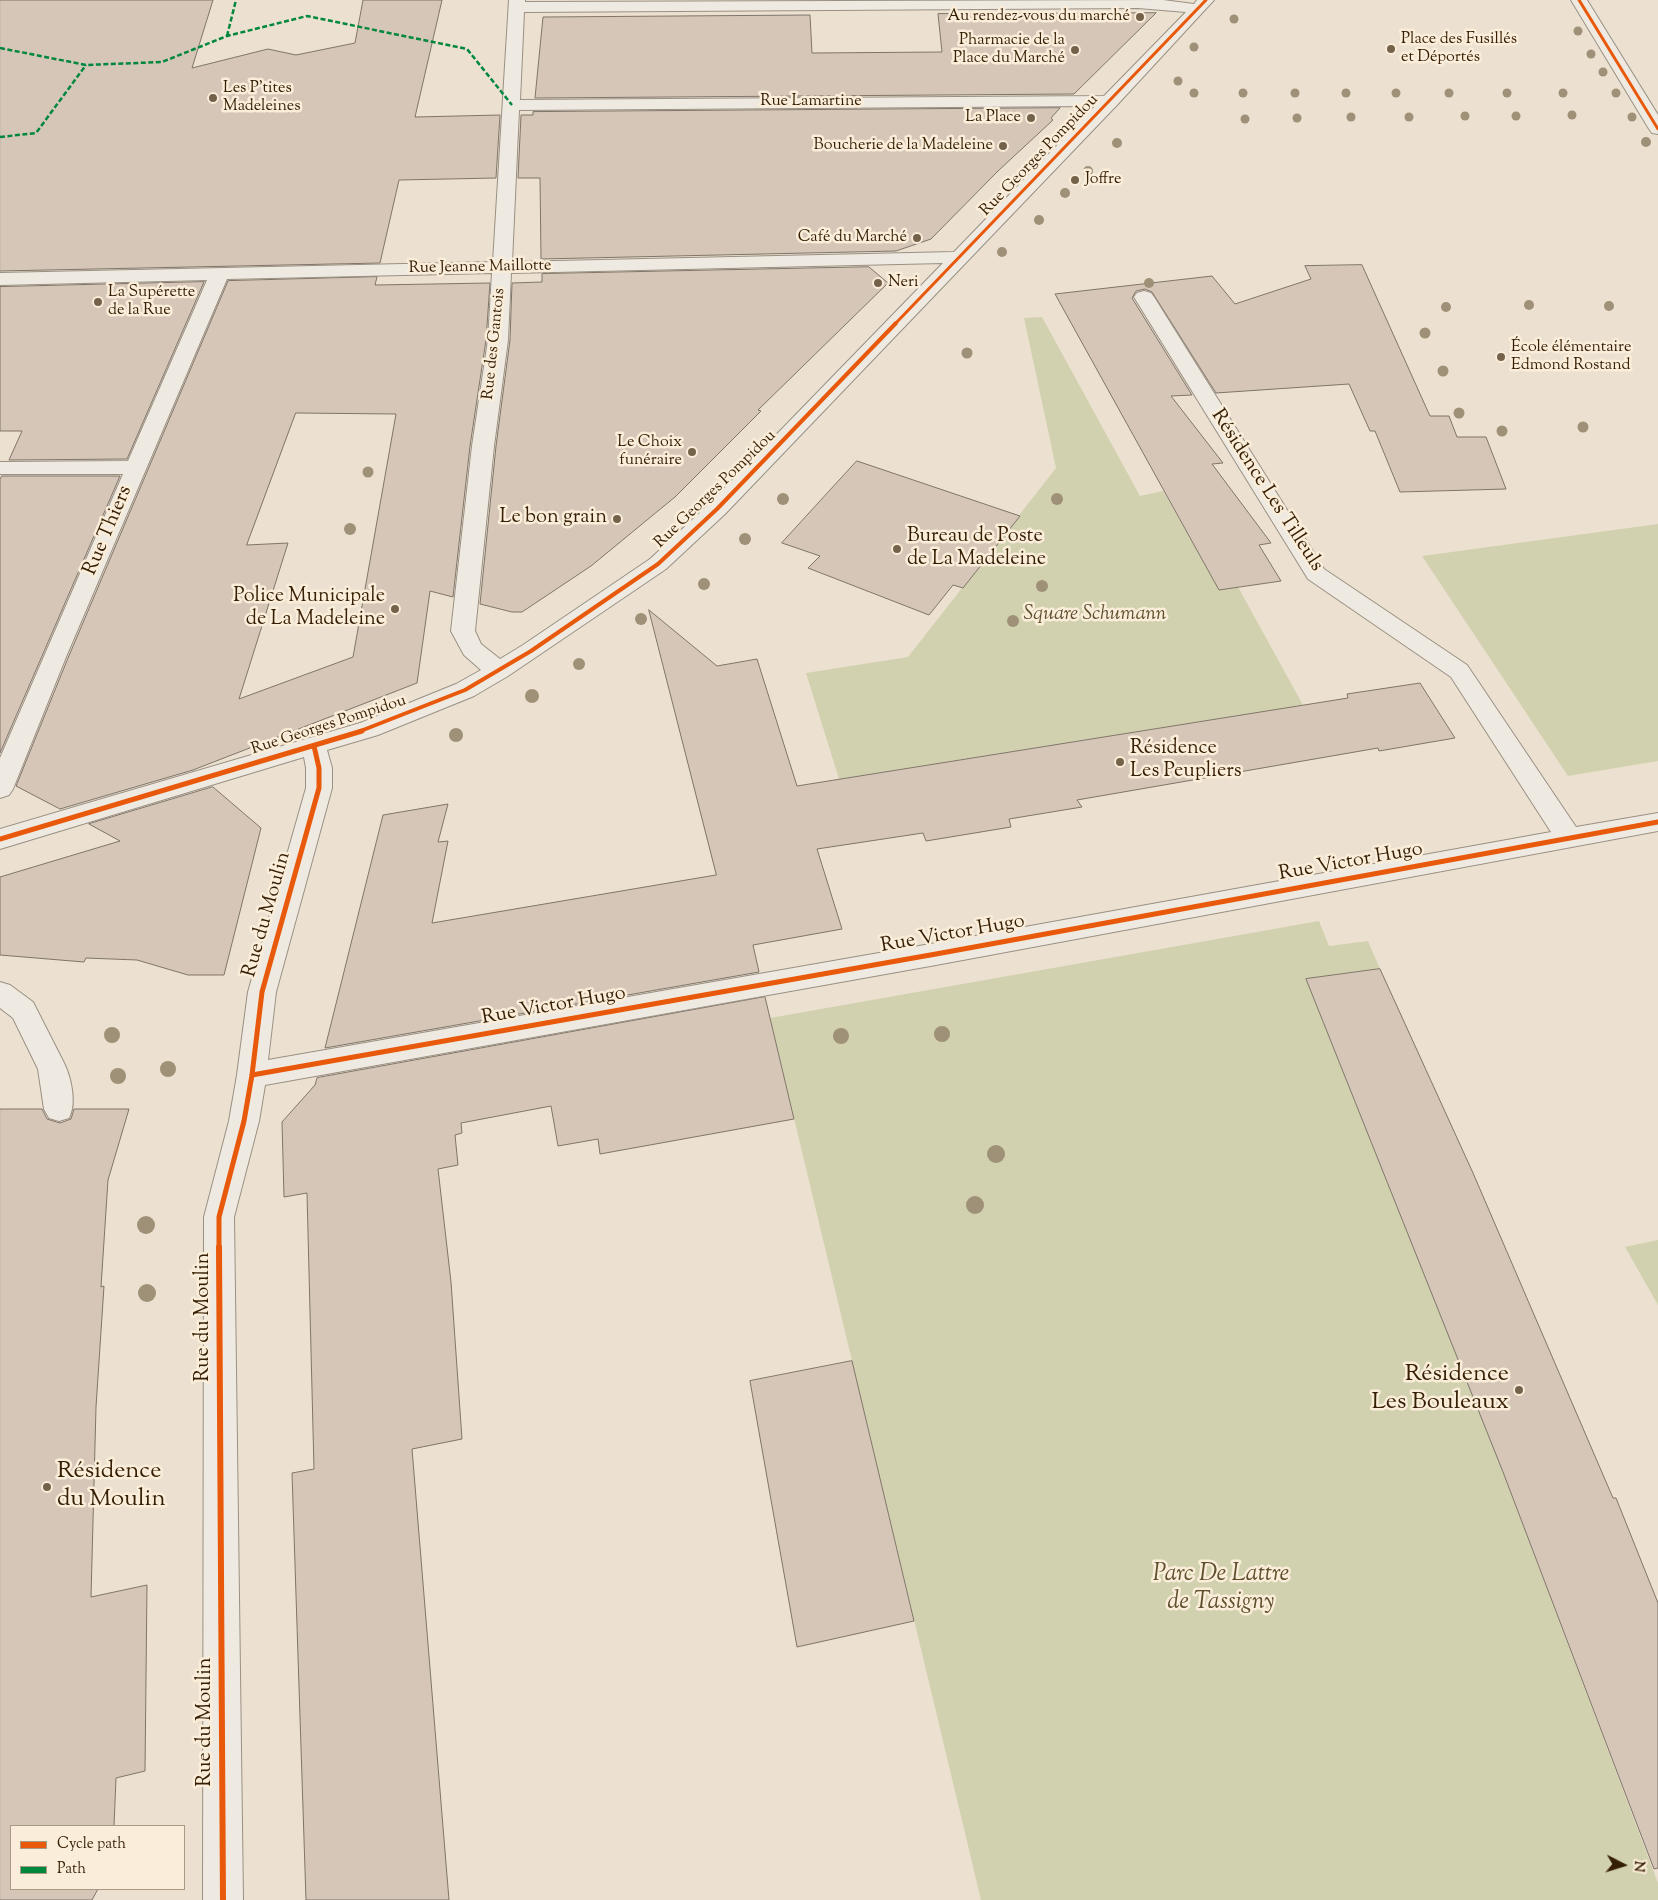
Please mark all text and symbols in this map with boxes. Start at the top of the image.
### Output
place label: Au rendez-vous du marché [948,7,1130,27]
marker: Au rendez-vous du marché [1134,11,1146,23]
place label: Place des Fusillés et Déportés [1401,30,1517,68]
place label: Pharmacie de la Place du Marché [953,31,1065,69]
marker: Place des Fusillés et Déportés [1385,43,1397,55]
marker: Pharmacie de la Place du Marché [1069,44,1081,56]
place label: Les P'tites Madeleines [223,79,300,117]
street label: Rue Georges Pompidou [977,91,1103,221]
marker: Les P'tites Madeleines [207,92,219,104]
street label: Rue Lamartine [760,92,862,112]
place label: La Place [965,108,1021,128]
marker: La Place [1025,112,1037,124]
place label: Boucherie de la Madeleine [814,136,993,156]
marker: Boucherie de la Madeleine [997,140,1009,152]
place label: Joffre [1085,170,1122,190]
marker: Joffre [1069,174,1081,186]
place label: Café du Marché [798,228,907,248]
marker: Café du Marché [911,232,923,244]
street label: Rue Jeanne Maillotte [409,257,551,279]
place label: Neri [888,273,919,293]
marker: Neri [872,277,884,289]
place label: La Supérette de la Rue [108,283,195,321]
street label: Rue des Gantois [480,287,510,401]
marker: La Supérette de la Rue [92,296,104,308]
place label: École élémentaire Edmond Rostand [1511,338,1631,376]
marker: École élémentaire Edmond Rostand [1495,351,1507,363]
street label: Résidence Les Tilleuls [1205,405,1327,577]
street label: Rue Georges Pompidou [651,427,781,553]
place label: Le Choix funéraire [617,433,682,471]
marker: Le Choix funéraire [686,446,698,458]
street label: Rue Thiers [79,483,139,579]
place label: Le bon grain [499,507,607,531]
marker: Le bon grain [611,513,623,525]
place label: Bureau de Poste de La Madeleine [907,526,1046,573]
marker: Bureau de Poste de La Madeleine [891,543,903,555]
place label: Police Municipale de La Madeleine [233,586,385,633]
marker: Police Municipale de La Madeleine [389,603,401,615]
park label: Square Schumann [1024,604,1166,628]
street label: Rue Georges Pompidou [249,692,409,760]
place label: Résidence Les Peupliers [1130,738,1242,785]
marker: Résidence Les Peupliers [1114,756,1126,768]
street label: Rue Victor Hugo [1277,839,1425,887]
street label: Rue du Moulin [239,850,297,980]
street label: Rue Victor Hugo [879,911,1027,959]
street label: Rue Victor Hugo [480,983,628,1031]
street label: Rue du Moulin [193,1252,217,1382]
place label: Résidence Les Bouleaux [1371,1362,1509,1418]
marker: Résidence Les Bouleaux [1513,1384,1525,1396]
place label: Résidence du Moulin [57,1459,166,1515]
marker: Résidence du Moulin [41,1481,53,1493]
park label: Parc De Lattre de Tassigny [1153,1562,1289,1618]
street label: Rue du Moulin [195,1657,219,1787]
legend [10,1825,185,1890]
text: Cycle path [57,1834,126,1855]
north arrow [1598,1840,1648,1890]
text: Path [57,1859,86,1880]
text: N [1627,1860,1648,1873]

